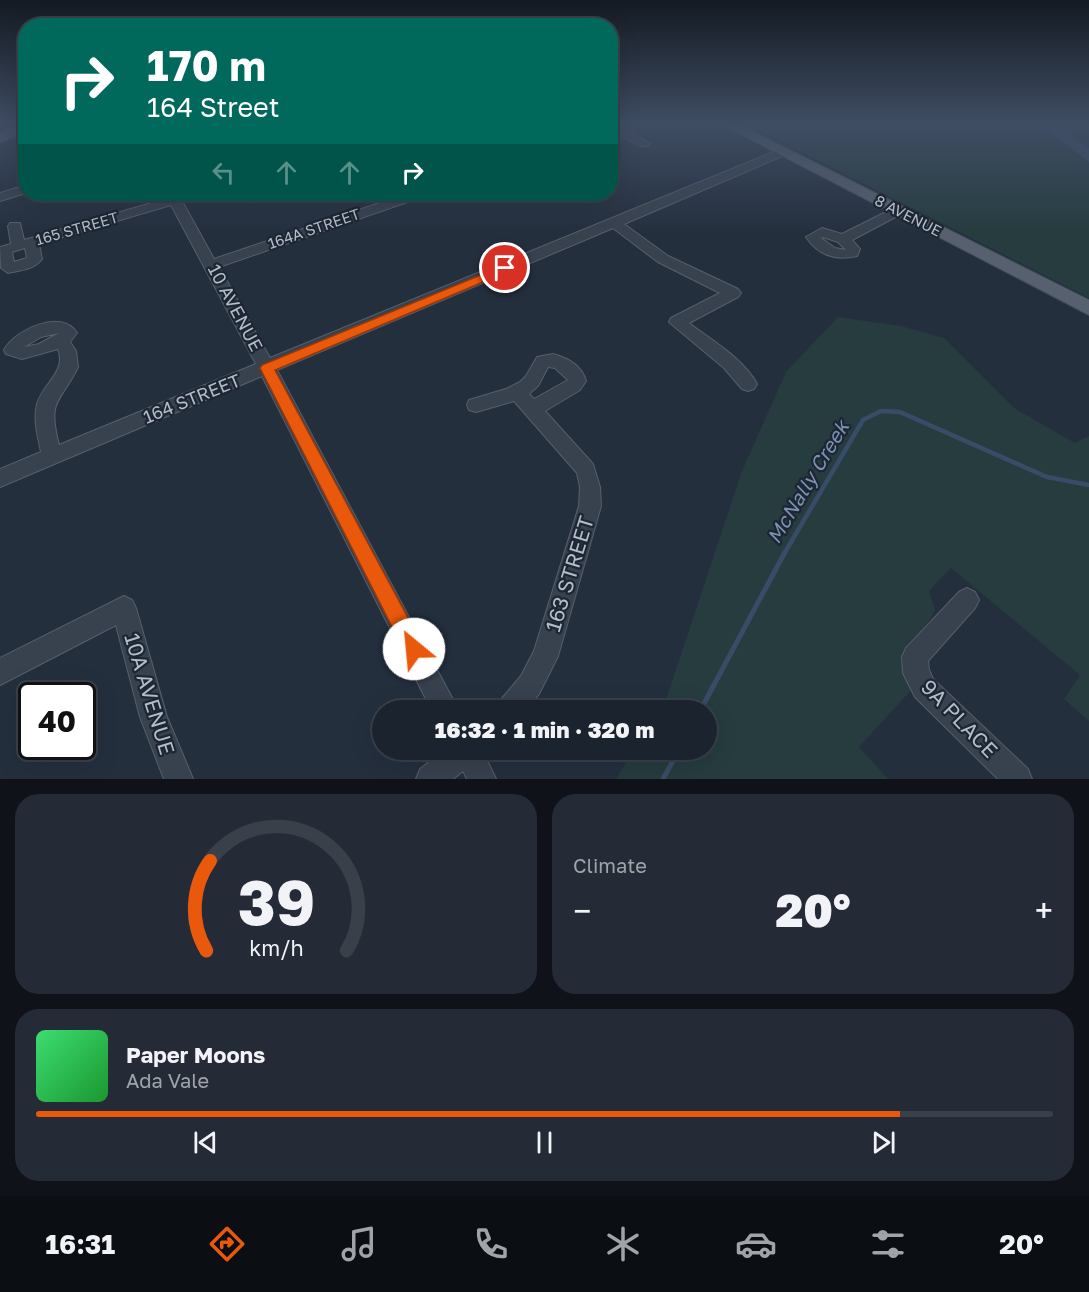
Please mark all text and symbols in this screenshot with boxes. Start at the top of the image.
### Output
text: 170 m [147,40,266,90]
icon: right [48,42,126,120]
text: 164 Street [147,91,280,123]
icon: left [207,156,240,189]
icon: ahead [270,156,303,189]
icon: ahead [333,156,366,189]
icon: right [396,156,429,189]
street label: 8 AVENUE [872,191,945,240]
street label: 164A STREET [265,204,362,252]
street label: 165 STREET [33,208,120,248]
pin [479,242,530,293]
icon: arrive [488,251,521,284]
street label: 10 AVENUE [204,260,268,355]
street label: 164 STREET [140,369,244,428]
water label: McNally Creek [761,413,855,548]
street label: 163 STREET [539,513,599,635]
position arrow [382,617,446,681]
street label: 10A AVENUE [119,630,181,758]
street label: 9A PLACE [916,674,1003,763]
speed limit sign: 40 [18,682,96,760]
text: 16:32 · 1 min · 320 m [435,716,654,743]
text: Climate [573,853,647,877]
text: 39 [237,864,315,939]
text: 20° [775,883,851,937]
text: − [573,891,591,930]
text: + [1035,891,1053,930]
text: km/h [249,935,303,961]
text: Paper Moons [126,1041,265,1068]
text: Ada Vale [126,1068,209,1092]
icon: previous [189,1126,222,1159]
icon: pause [528,1126,561,1159]
icon: next [867,1126,900,1159]
icon: directions [206,1223,248,1265]
icon: music [338,1223,380,1265]
icon: phone [470,1223,512,1265]
icon: climate [602,1223,644,1265]
icon: car [735,1223,777,1265]
icon: filters [867,1223,909,1265]
text: 16:31 [45,1228,115,1260]
text: 20° [999,1228,1044,1260]

